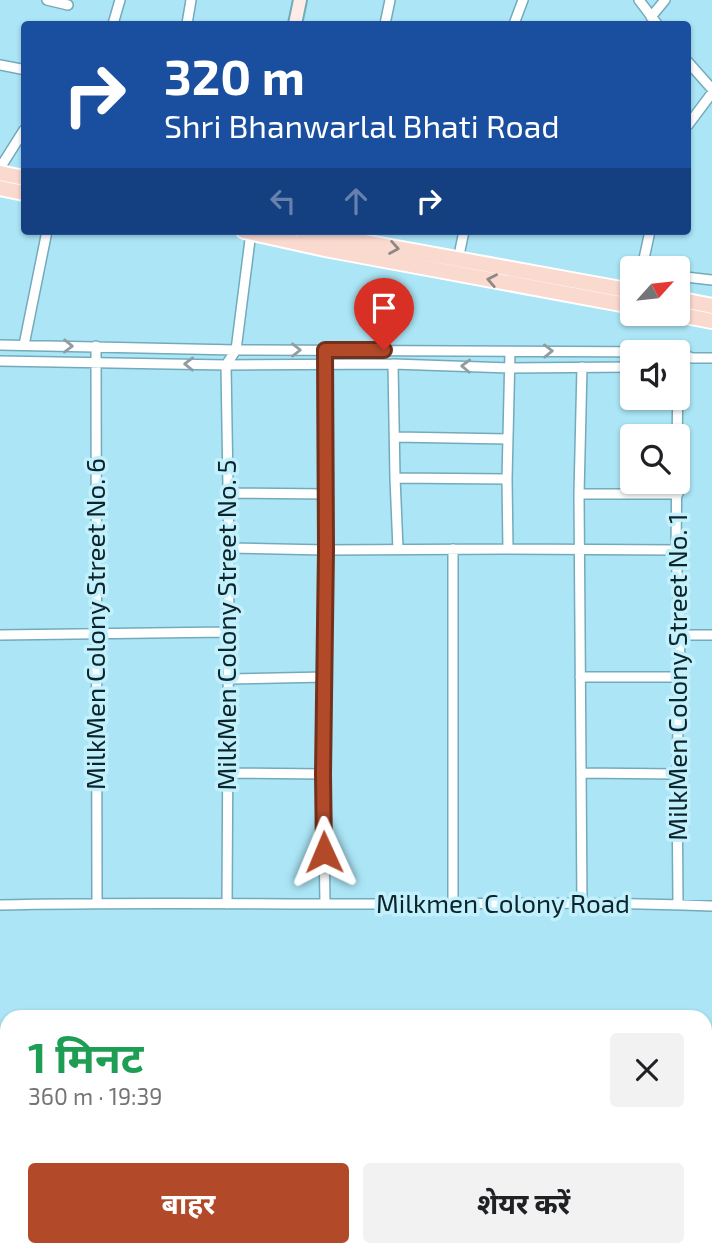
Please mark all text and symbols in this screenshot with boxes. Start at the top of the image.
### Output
text: 320 m [164,46,305,105]
icon: right [49,49,140,140]
text: Shri Bhanwarlal Bhati Road [164,106,560,144]
icon: left [264,182,302,220]
icon: ahead [337,182,375,220]
icon: right [410,182,448,220]
one-way arrow [388,240,400,255]
north arrow [620,256,690,326]
map controls [620,256,690,494]
one-way arrow [486,273,498,288]
pin [354,278,414,350]
icon: arrive [365,289,403,327]
one-way arrow [63,338,74,353]
button: sound [620,340,690,410]
one-way arrow [291,342,301,358]
one-way arrow [543,343,553,359]
one-way arrow [183,356,194,372]
one-way arrow [460,359,471,374]
button: search [620,424,690,494]
street label: MilkMen Colony Street No. 6 [79,458,110,790]
street label: MilkMen Colony Street No. 5 [210,460,241,790]
street label: MilkMen Colony Street No. 1 [661,513,692,841]
position arrow [287,815,361,889]
street label: Milkmen Colony Road [376,887,630,918]
text: 1 मिनट [28,1031,143,1081]
button: close [610,1033,684,1107]
text: 360 m · 19:39 [28,1082,162,1110]
button: बाहर [28,1163,349,1243]
button: शेयर करें [363,1163,684,1243]

